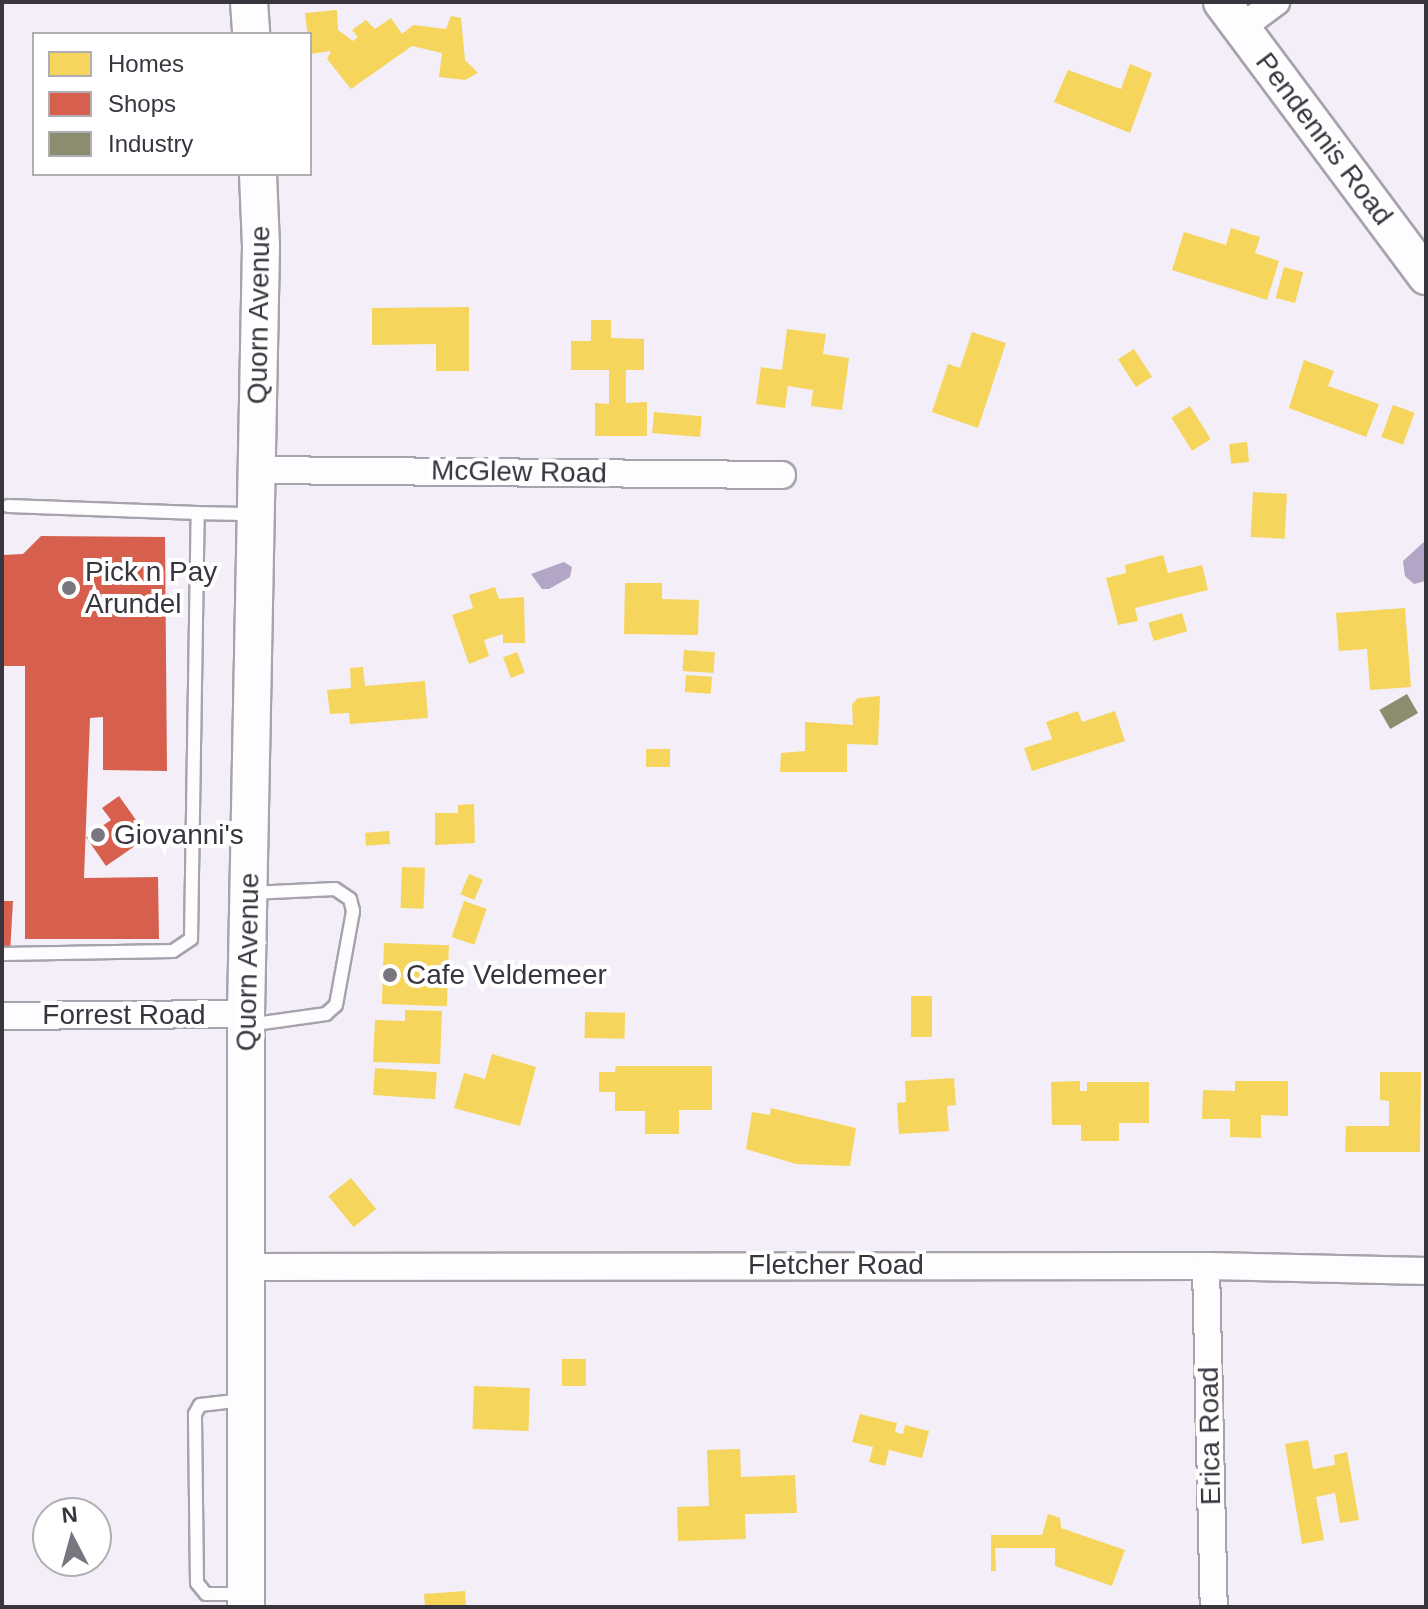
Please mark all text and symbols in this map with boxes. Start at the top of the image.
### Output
legend [32,32,312,176]
street label: Pendennis Road [1248,46,1400,232]
text: Homes [108,50,184,77]
text: Shops [108,90,176,117]
text: Industry [108,130,193,157]
street label: Quorn Avenue [241,225,277,405]
street label: McGlew Road [431,454,607,490]
place label: Pick n Pay Arundel [85,555,217,621]
marker: Pick n Pay Arundel [60,579,78,597]
place label: Giovanni's [114,818,244,852]
marker: Giovanni's [89,826,107,844]
street label: Quorn Avenue [230,872,266,1052]
place label: Cafe Veldemeer [406,958,607,992]
marker: Cafe Veldemeer [381,966,399,984]
street label: Forrest Road [42,998,206,1032]
street label: Fletcher Road [748,1248,924,1282]
street label: Erica Road [1192,1366,1228,1506]
north arrow [32,1497,112,1577]
text: N [60,1501,79,1528]

